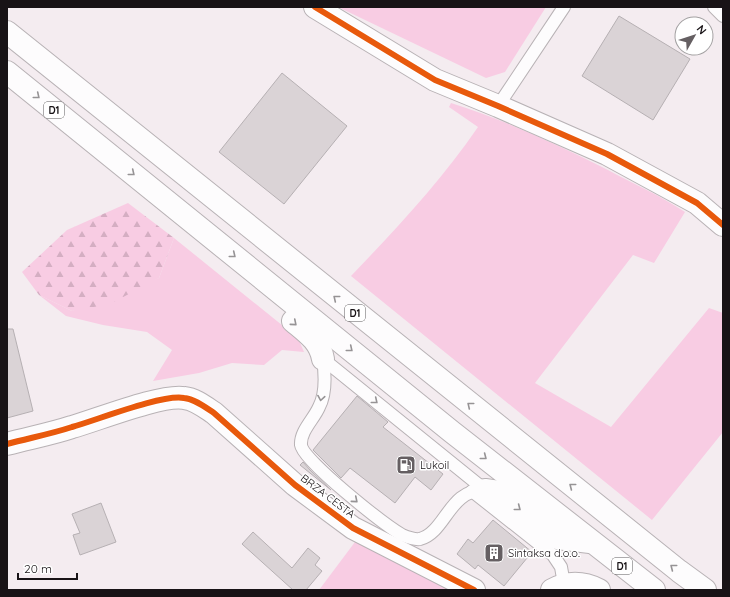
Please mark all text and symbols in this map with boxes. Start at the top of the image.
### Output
north arrow [674,16,714,56]
text: N [694,22,710,37]
one-way arrow [33,92,40,99]
road number: D1 [44,102,64,118]
one-way arrow [128,169,135,176]
one-way arrow [229,250,236,257]
one-way arrow [333,295,340,302]
road number: D1 [345,305,365,321]
one-way arrow [289,318,297,325]
one-way arrow [345,345,352,352]
one-way arrow [317,395,326,401]
one-way arrow [370,396,377,403]
one-way arrow [467,403,474,410]
one-way arrow [479,453,486,460]
fuel station icon: Lukoil [395,454,417,476]
place label: Lukoil [420,458,449,472]
street label: BRZA CESTA [298,471,358,521]
one-way arrow [569,484,576,491]
one-way arrow [350,495,358,502]
one-way arrow [514,503,521,510]
building icon: Sintaksa d.o.o. [483,542,505,564]
place label: Sintaksa d.o.o. [508,546,580,560]
scale bar [18,555,77,581]
road number: D1 [612,558,632,574]
text: 20 m [24,561,52,576]
one-way arrow [671,565,678,572]

